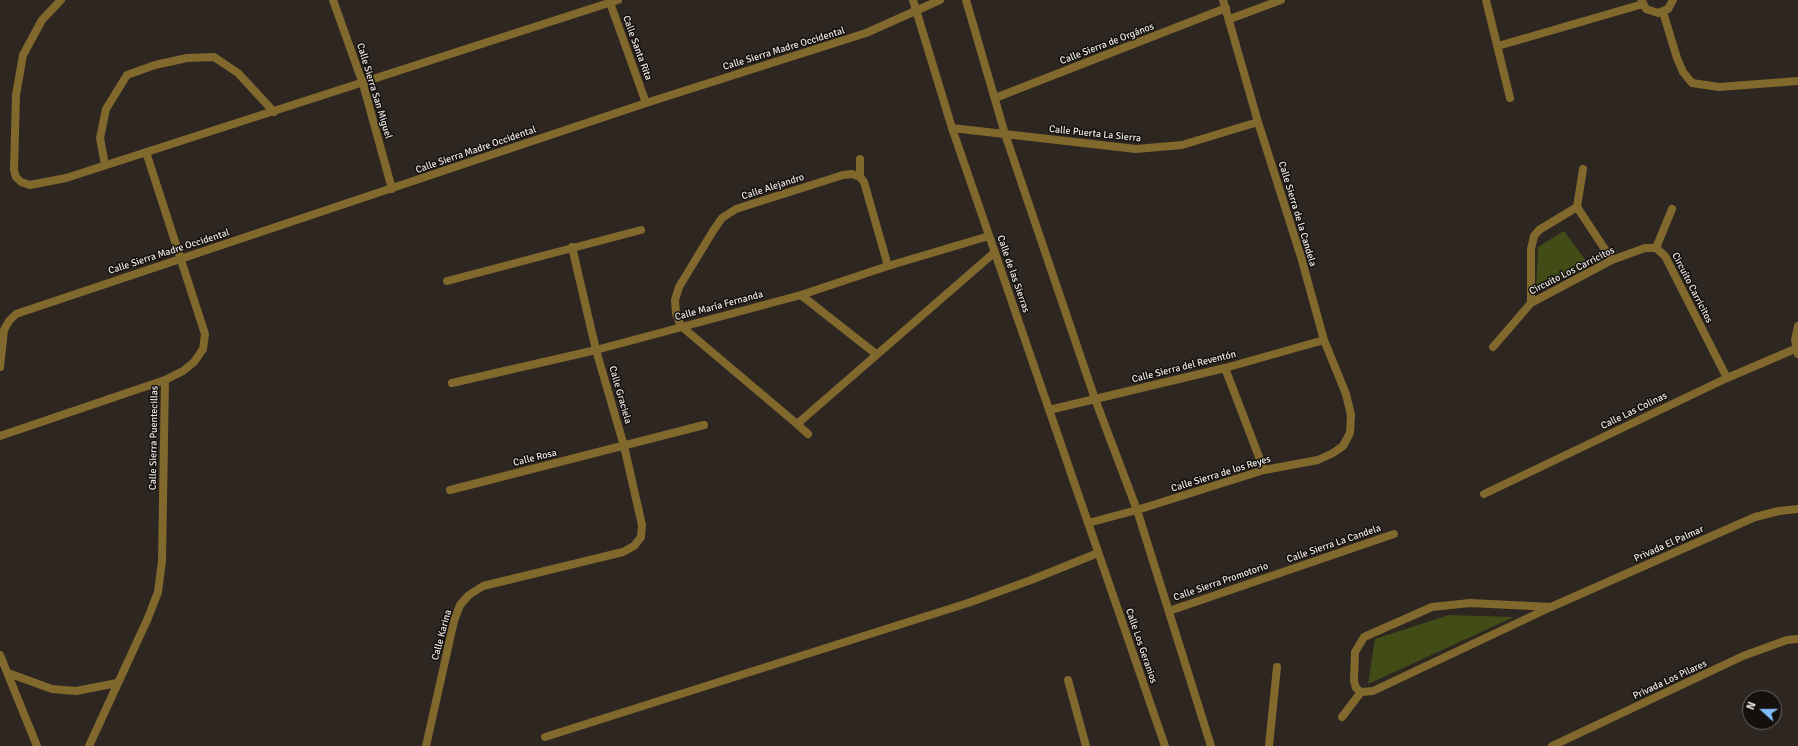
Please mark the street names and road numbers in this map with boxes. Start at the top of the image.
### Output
street label: Calle Santa Rita [620,14,654,82]
street label: Calle Sierra de Orgános [1058,21,1156,67]
street label: Calle Sierra Madre Occidental [722,25,846,73]
street label: Calle Sierra San Miguel [354,42,394,140]
street label: Calle Puerta La Sierra [1048,123,1142,145]
street label: Calle Sierra Madre Occidental [414,124,538,176]
street label: Calle Sierra de la Candela [1275,160,1319,268]
street label: Calle Alejandro [740,171,806,203]
street label: Calle Sierra Madre Occidental [107,227,231,277]
street label: Calle de las Sierras [994,234,1032,314]
street label: Circuito Los Carricitos [1527,244,1617,298]
street label: Circuito Carricitos [1669,251,1715,325]
street label: Calle María Fernanda [674,288,764,324]
street label: Calle Sierra del Reventón [1131,348,1237,386]
street label: Calle Graciela [606,365,634,425]
street label: Calle Sierra Puentecillas [147,386,161,490]
street label: Calle Las Colinas [1599,390,1669,432]
street label: Calle Rosa [512,447,558,469]
street label: Calle Sierra de los Reyes [1170,453,1272,495]
street label: Calle Sierra La Candela [1285,522,1383,566]
street label: Privada El Palmar [1632,523,1706,565]
street label: Calle Sierra Promotorio [1172,560,1270,604]
street label: Calle Los Geranios [1123,607,1159,685]
street label: Calle Karina [429,608,455,662]
street label: Privada Los Pilares [1631,658,1709,702]

